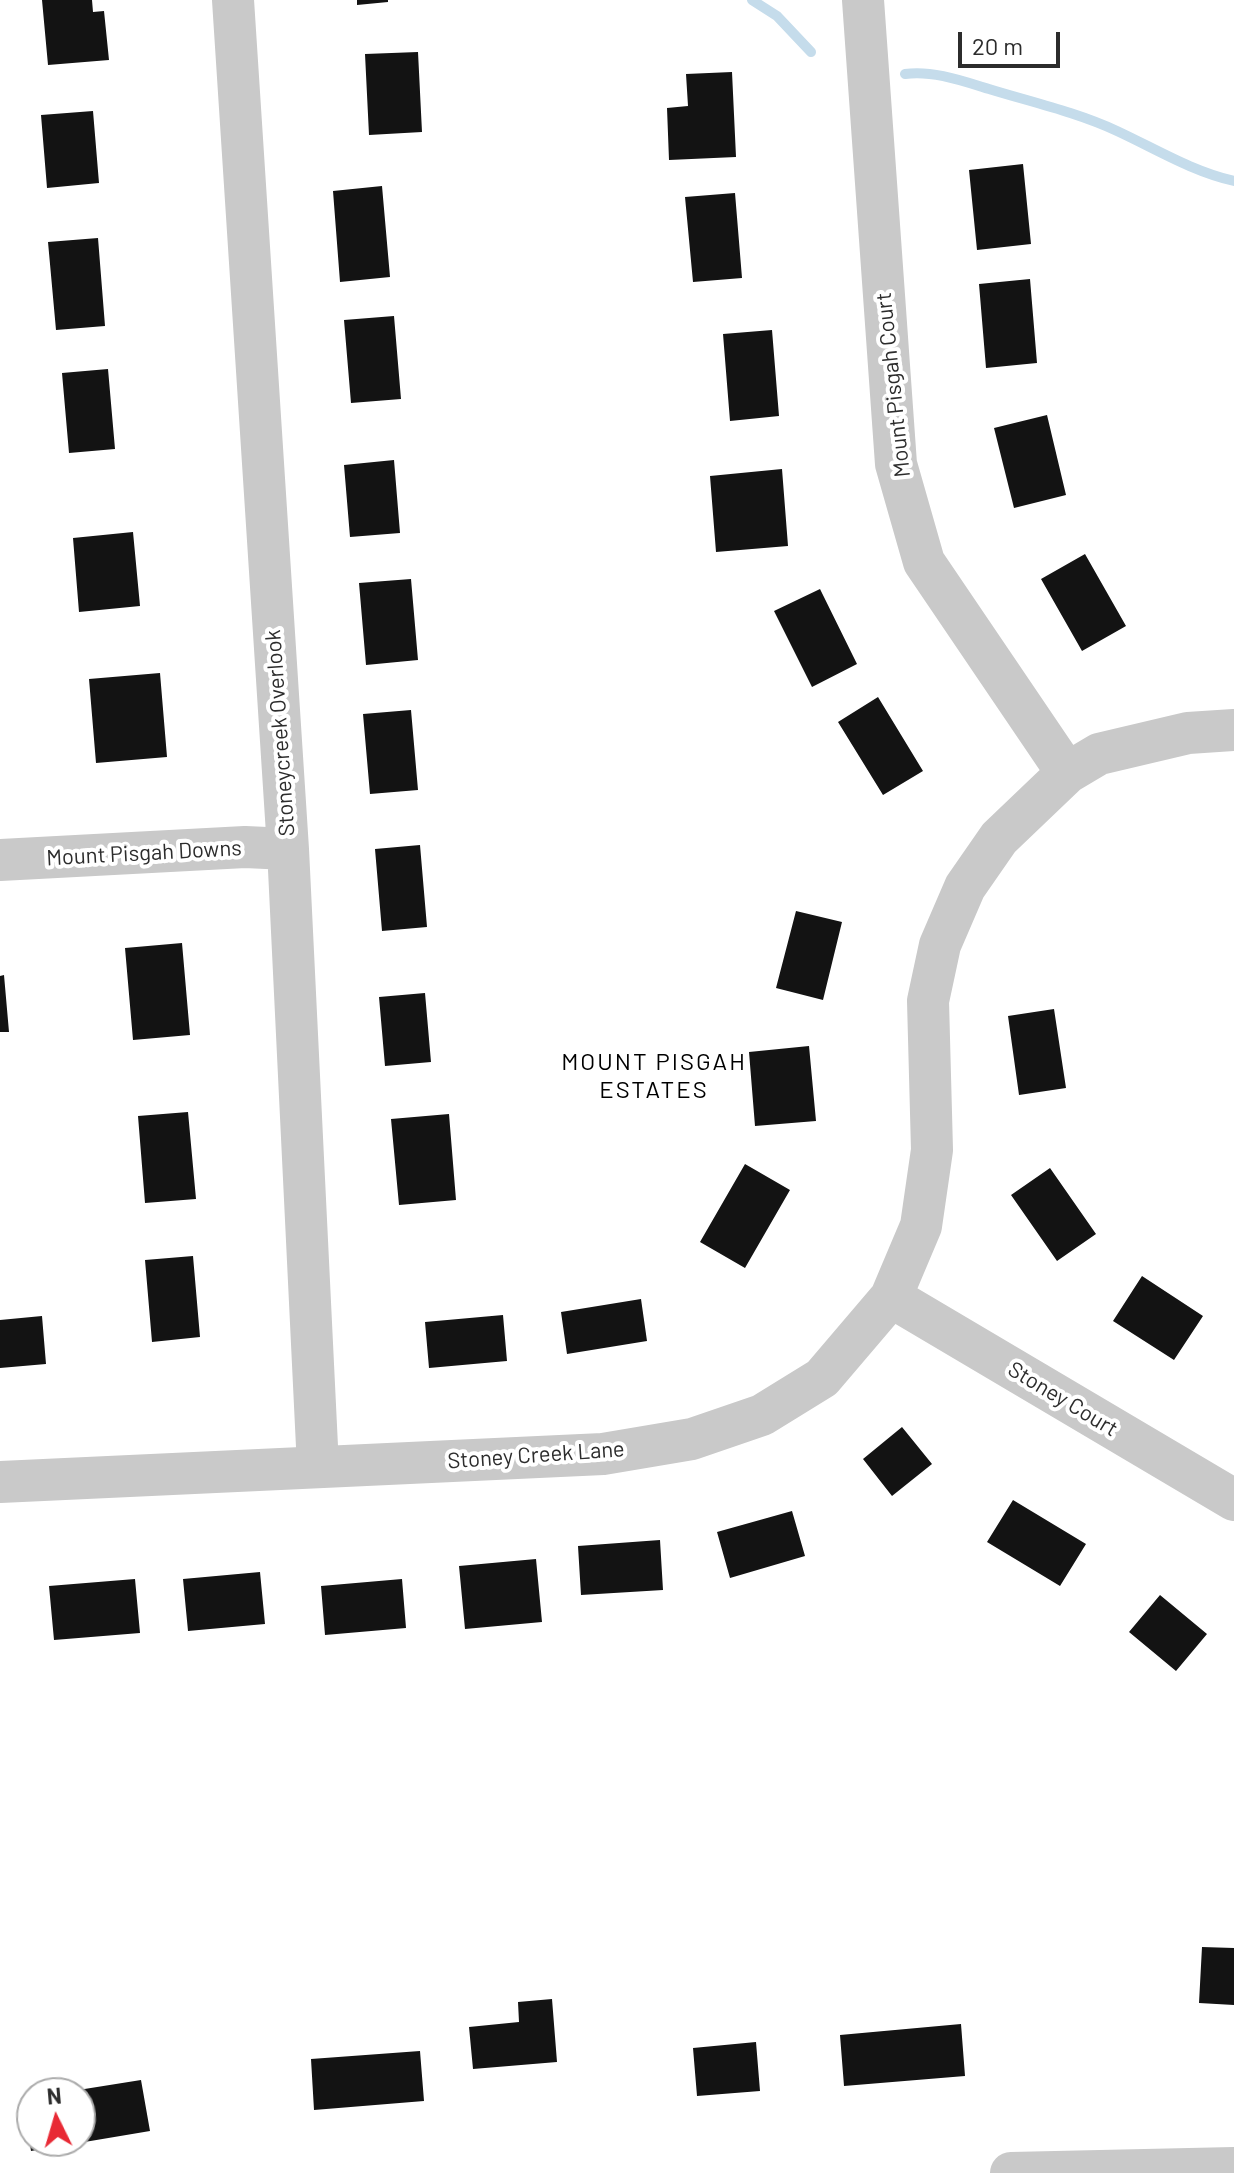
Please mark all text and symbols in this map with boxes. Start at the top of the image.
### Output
scale bar [962,16,1064,66]
text: 20 m [972,31,1023,60]
street label: Mount Pisgah Court [870,291,916,479]
street label: Stoneycreek Overlook [260,629,300,837]
street label: Mount Pisgah Downs [46,835,242,871]
district label: MOUNT PISGAH ESTATES [561,1048,747,1104]
street label: Stoney Court [1003,1356,1123,1442]
street label: Stoney Creek Lane [447,1436,625,1474]
north arrow [16,2077,96,2157]
text: N [46,2081,63,2109]

